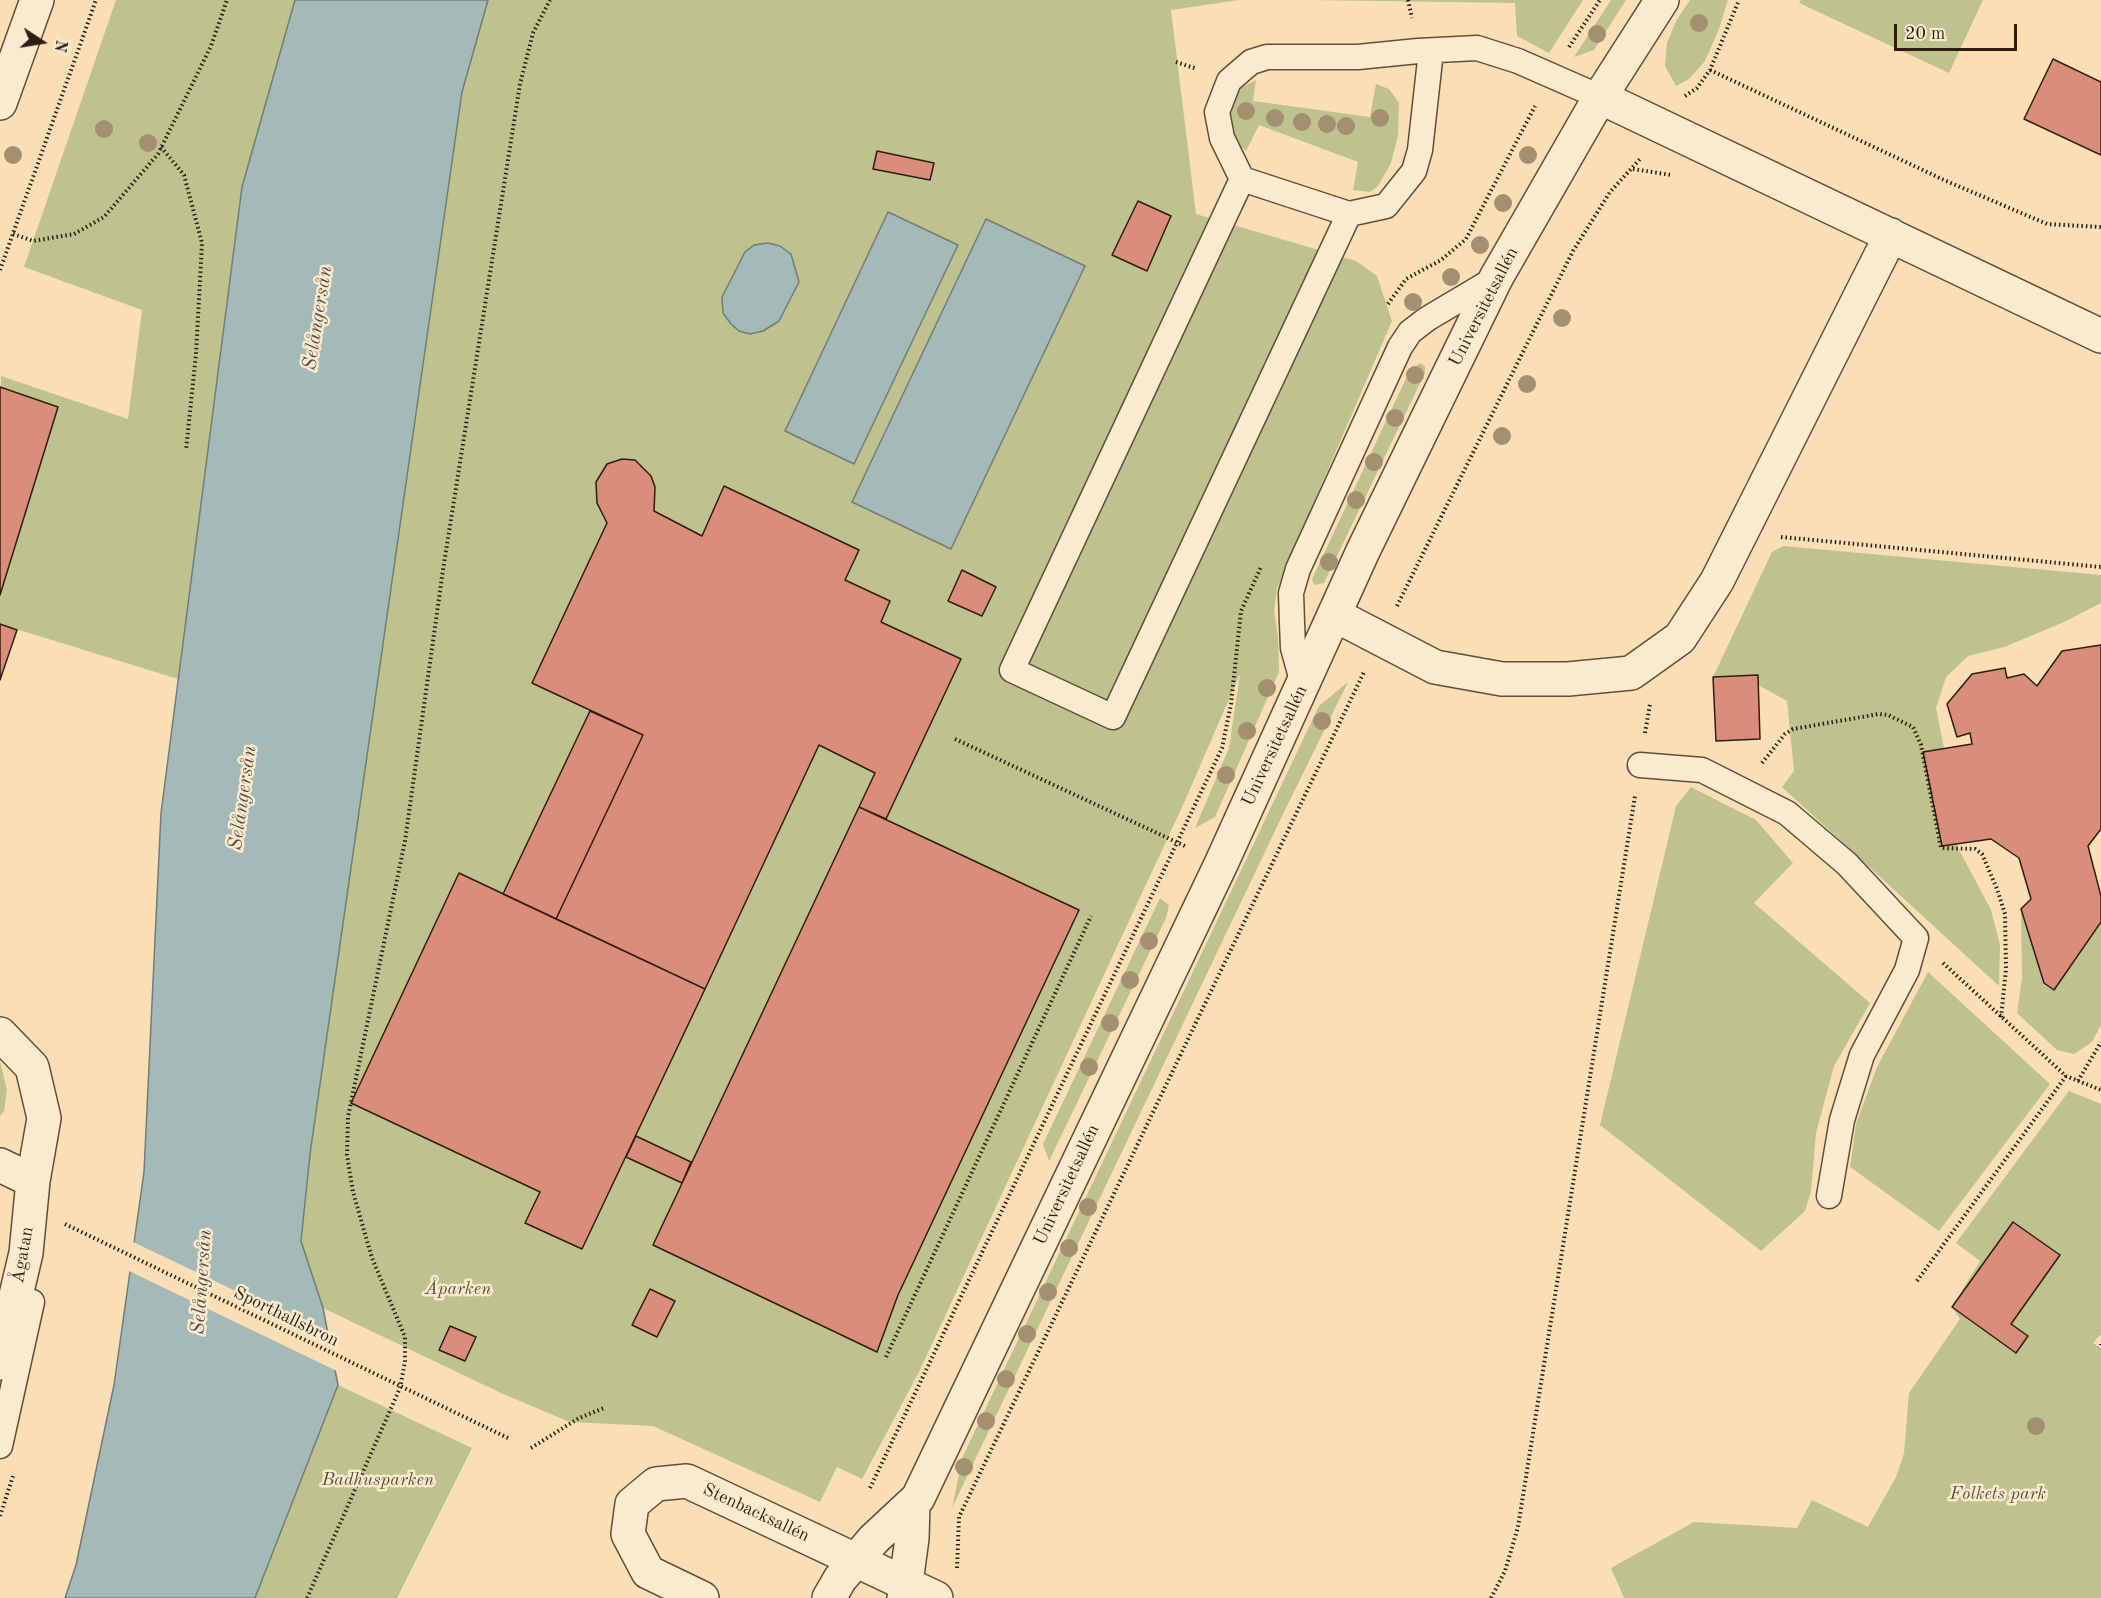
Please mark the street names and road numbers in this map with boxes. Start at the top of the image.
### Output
street label: Universitetsallén [1445,244,1523,370]
street label: Universitetsallén [1238,682,1312,810]
street label: Universitetsallén [1030,1121,1104,1249]
street label: Ågatan [7,1225,39,1285]
street label: Sporthallsbron [230,1282,342,1352]
street label: Stenbacksallén [699,1479,813,1547]

